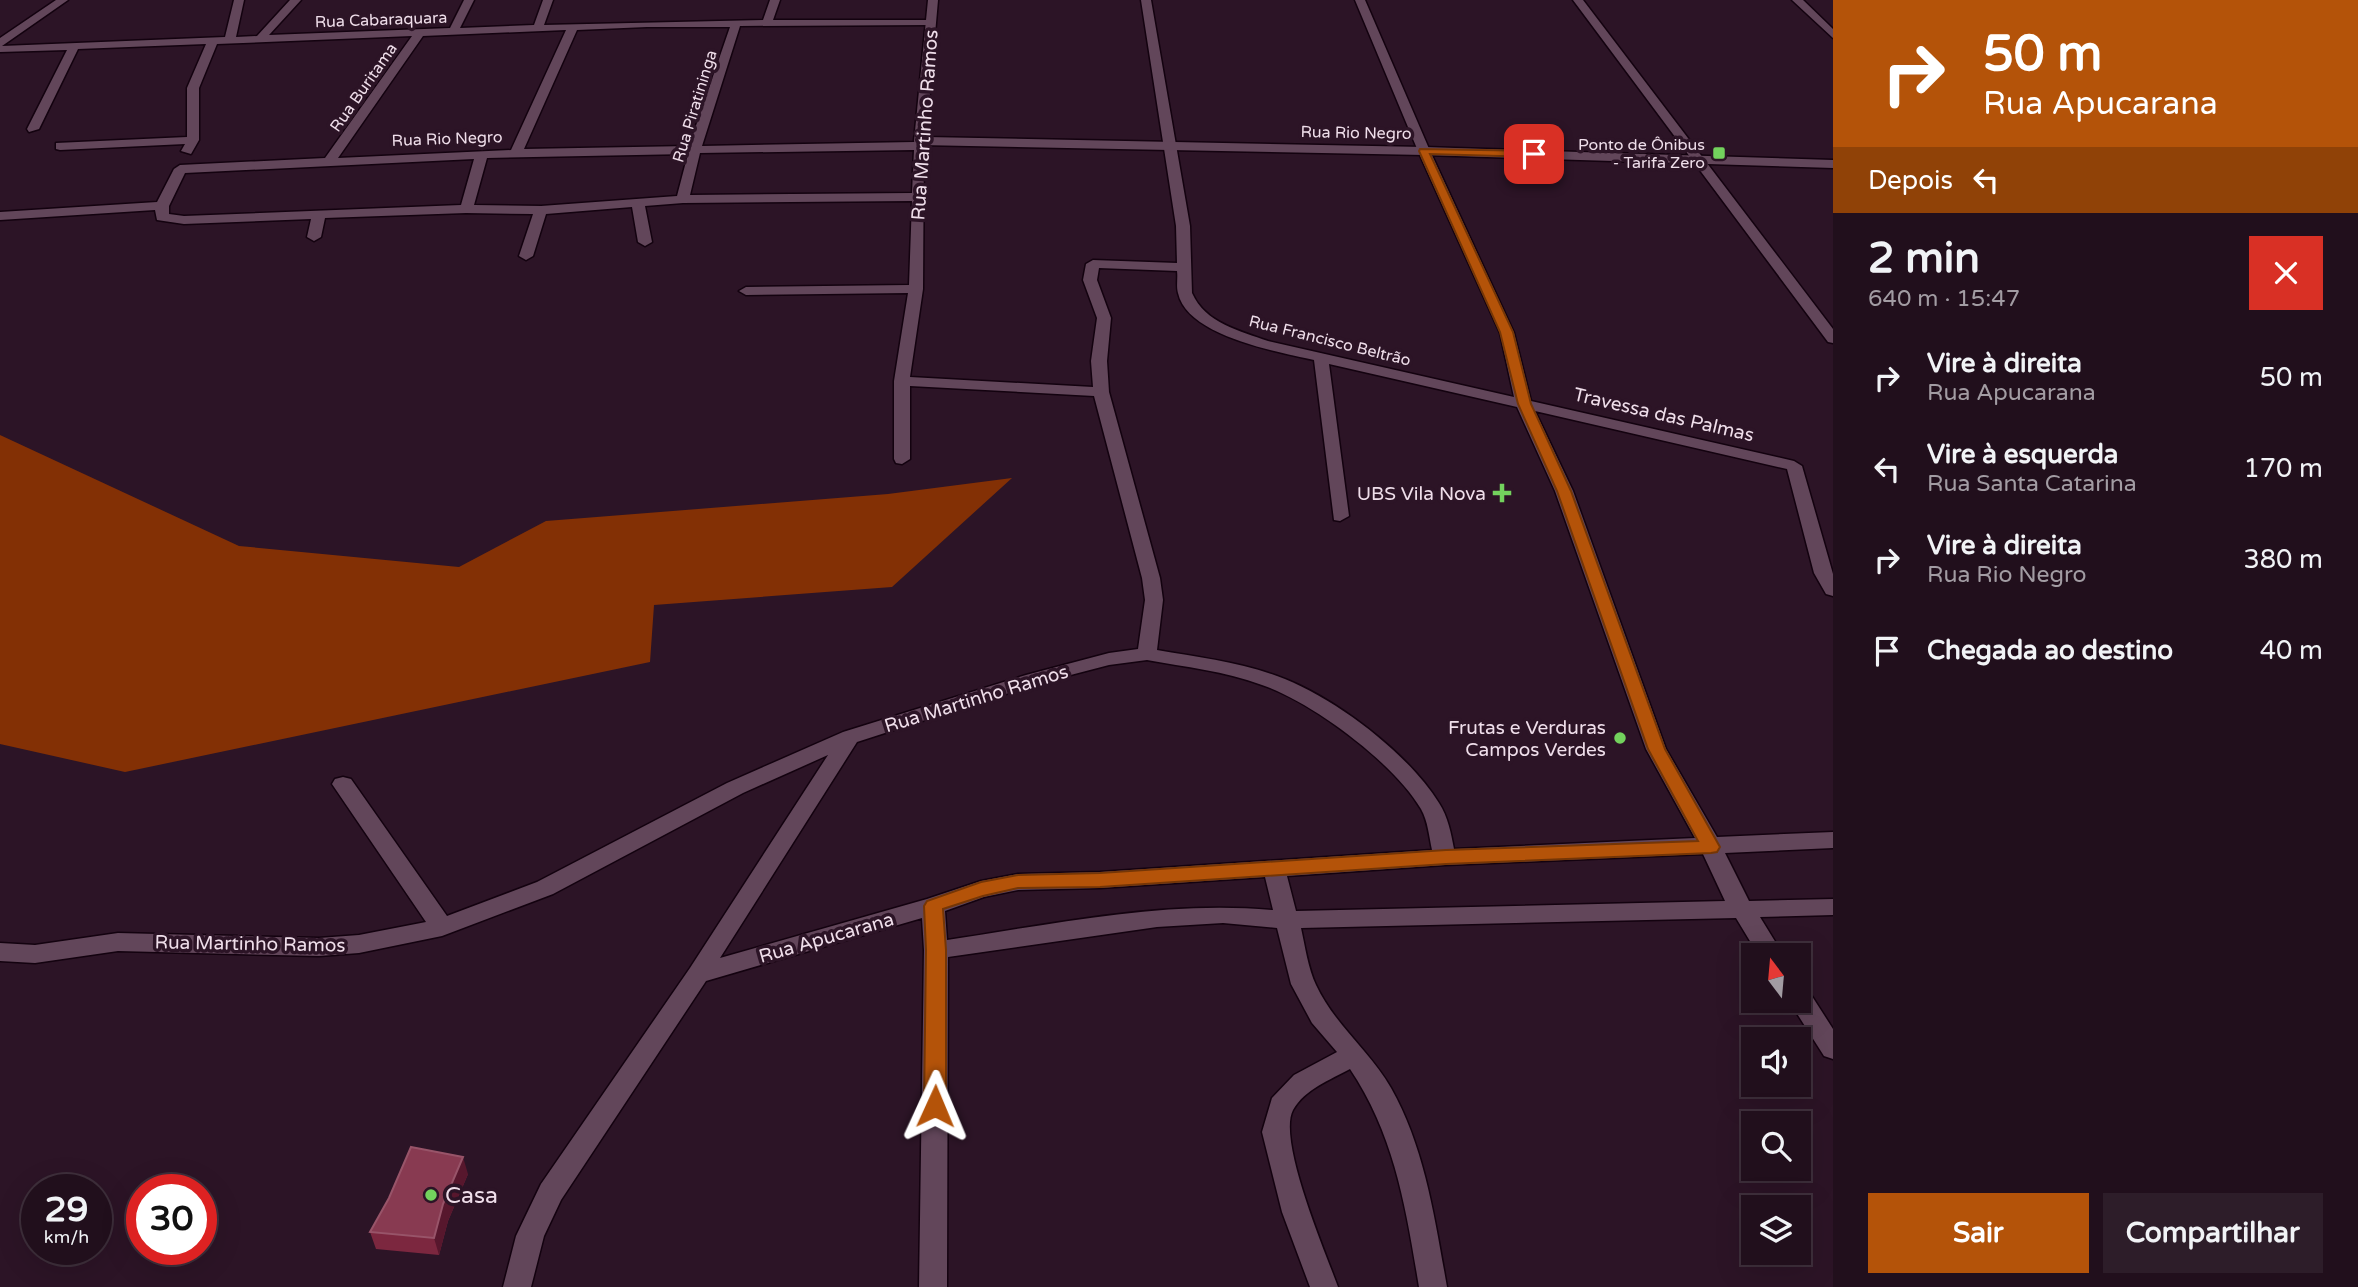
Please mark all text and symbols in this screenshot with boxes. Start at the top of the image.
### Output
street label: Rua Cabaraquara [314,8,448,32]
text: 50 m [1983,25,2102,84]
icon: right [1868,28,1959,119]
street label: Rua Martinho Ramos [907,29,943,221]
street label: Rua Buritama [326,39,402,136]
street label: Rua Piratininga [668,48,722,165]
text: Rua Apucarana [1983,85,2218,123]
street label: Rua Rio Negro [1300,122,1412,144]
pin [1504,124,1564,184]
street label: Rua Rio Negro [391,127,503,151]
icon: arrive [1515,135,1553,173]
place label: Ponto de Ônibus - Tarifa Zero [1578,135,1705,173]
marker: Ponto de Ônibus - Tarifa Zero [1711,145,1727,161]
icon: left [1967,161,2005,199]
text: Depois [1868,165,1953,196]
text: 2 min [1868,233,1980,284]
button: close [2249,236,2323,310]
text: 640 m · 15:47 [1868,285,2020,313]
street label: Rua Francisco Beltrão [1247,311,1413,371]
text: Vire à direita [1927,348,2082,379]
icon: right [1868,359,1906,397]
text: 50 m [2260,362,2323,393]
text: Rua Apucarana [1927,379,2096,407]
street label: Travessa das Palmas [1571,384,1756,446]
text: Vire à esquerda [1927,439,2118,470]
icon: left [1868,450,1906,488]
text: 170 m [2243,453,2323,484]
text: Rua Santa Catarina [1927,470,2137,498]
place label: UBS Vila Nova [1357,483,1486,505]
marker: UBS Vila Nova [1492,483,1512,503]
text: Vire à direita [1927,530,2082,561]
icon: right [1868,541,1906,579]
text: 380 m [2243,544,2323,575]
text: Rua Rio Negro [1927,561,2086,589]
icon: arrive [1868,632,1906,670]
text: Chegada ao destino [1927,635,2173,666]
text: 40 m [2260,635,2323,666]
street label: Rua Martinho Ramos [882,661,1071,737]
place label: Frutas e Verduras Campos Verdes [1448,717,1606,761]
marker: Frutas e Verduras Campos Verdes [1612,730,1628,746]
street label: Rua Apucarana [756,908,896,968]
street label: Rua Martinho Ramos [154,931,346,957]
north arrow [1741,943,1811,1013]
map controls [1741,943,1811,1265]
button: sound [1741,1027,1811,1097]
position arrow [898,1069,972,1143]
button: search [1741,1111,1811,1181]
speed limit sign: 30 [126,1174,217,1265]
place label: Casa [445,1182,498,1210]
marker: Casa [423,1187,439,1203]
text: 29 [45,1189,88,1231]
button: Sair [1868,1193,2089,1273]
button: Compartilhar [2103,1193,2323,1273]
button: layers [1741,1195,1811,1265]
text: km/h [44,1226,89,1248]

